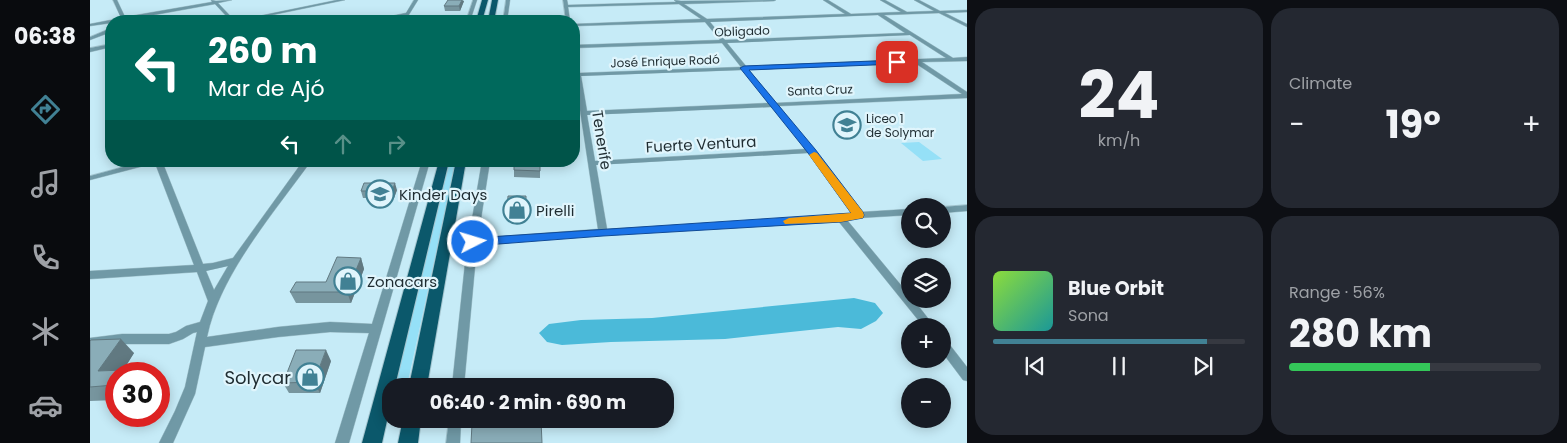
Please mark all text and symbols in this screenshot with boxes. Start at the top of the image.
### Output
text: 06:38 [14,21,76,52]
street label: Obligado [714,22,770,40]
text: 260 m [208,26,318,75]
icon: left [125,35,190,100]
pin [876,41,918,83]
icon: arrive [883,48,911,76]
text: 24 [1078,50,1160,141]
street label: José Enrique Rodó [610,51,720,71]
text: Climate [1289,72,1352,95]
text: Mar de Ajó [208,73,325,104]
street label: Santa Cruz [787,80,853,100]
icon: directions [28,92,63,127]
text: 19° [1386,98,1441,151]
text: − [1289,105,1304,144]
text: + [1522,105,1541,144]
street label: Tenerife [587,109,617,171]
school or university icon: Liceo 1 de Solymar [832,110,862,140]
place label: Liceo 1 de Solymar [866,110,935,141]
text: km/h [1098,129,1140,152]
icon: left [276,130,304,158]
icon: ahead [329,130,357,158]
icon: right [382,130,410,158]
street label: Fuerte Ventura [645,131,757,157]
icon: music [28,166,63,201]
school or university icon: Kinder Days [365,179,395,209]
place label: Kinder Days [399,184,488,205]
shop icon: Pirelli [502,195,532,225]
map controls [901,198,951,428]
button: search [901,198,951,248]
place label: Pirelli [536,200,574,221]
position arrow [446,215,498,267]
icon: phone [28,240,63,275]
button: layers [901,258,951,308]
shop icon: Zonacars [333,266,363,296]
place label: Zonacars [367,271,437,292]
text: Blue Orbit [1068,275,1164,302]
text: Range · 56% [1289,281,1385,304]
text: Sona [1068,304,1109,327]
text: 280 km [1289,307,1432,360]
icon: climate [28,314,63,349]
button: + [901,318,951,368]
icon: previous [1021,352,1049,380]
icon: pause [1105,352,1133,380]
icon: next [1189,352,1217,380]
speed limit sign: 30 [105,362,170,427]
shop icon: Solycar [295,362,325,392]
place label: Solycar [225,365,291,390]
button: − [901,378,951,428]
icon: car [28,388,63,423]
text: 06:40 · 2 min · 690 m [430,389,626,416]

